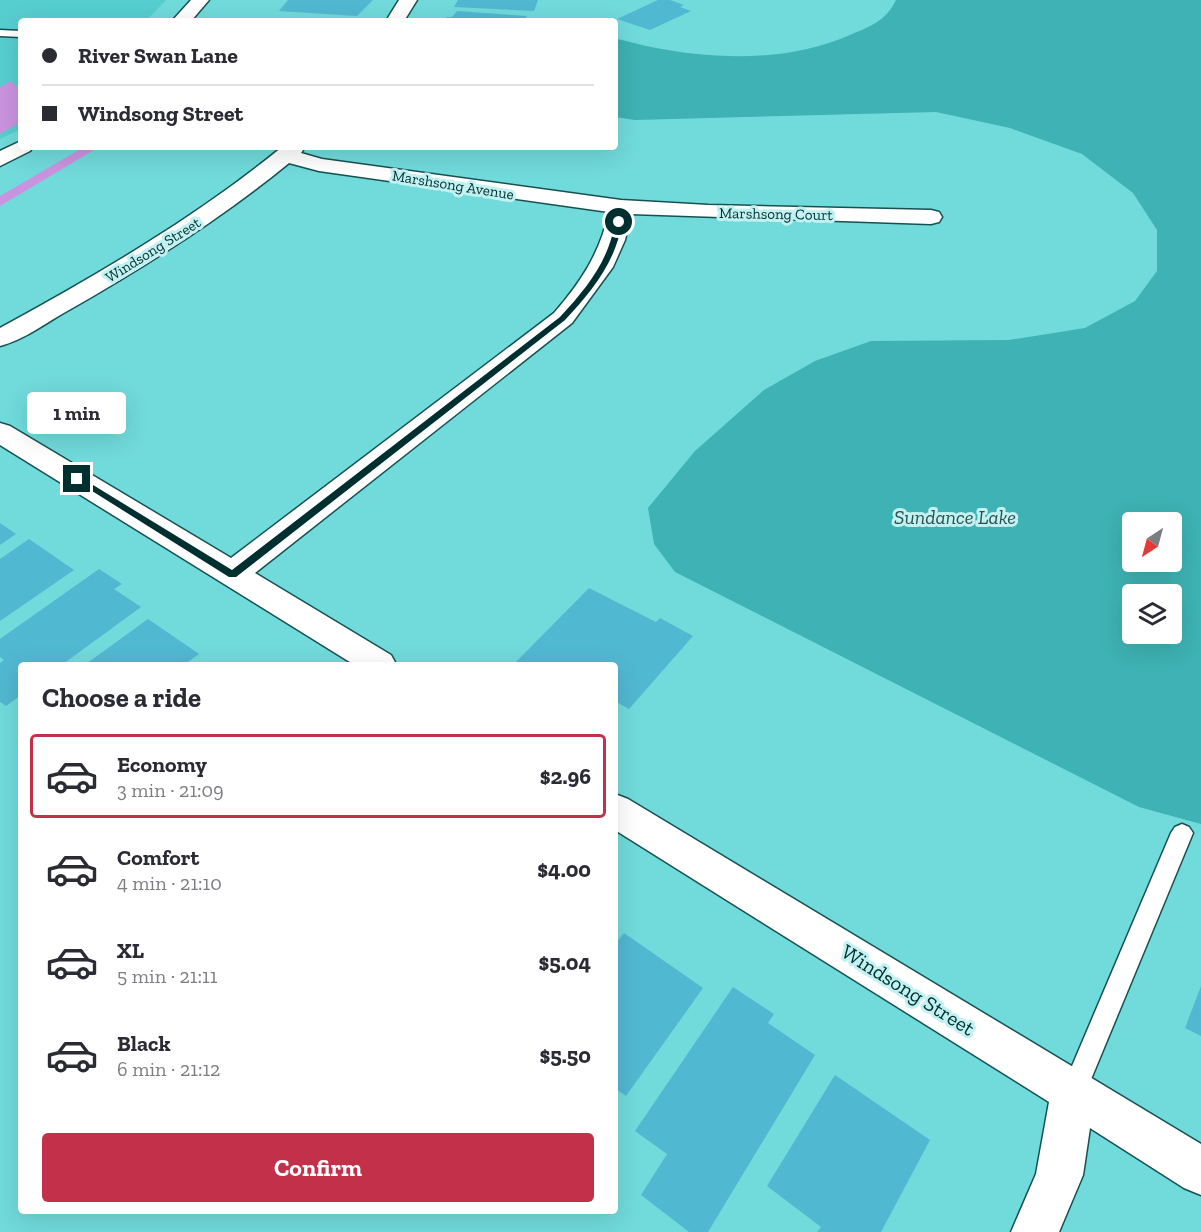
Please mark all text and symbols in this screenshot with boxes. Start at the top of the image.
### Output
text: River Swan Lane [78,42,238,69]
text: Windsong Street [78,100,243,127]
street label: Marshsong Avenue [391,166,515,204]
street label: Marshsong Court [719,204,833,224]
route start [605,208,632,235]
street label: Windsong Street [102,213,204,286]
callout: 1 min [28,392,127,434]
text: 1 min [53,401,100,425]
route end [63,465,90,492]
water label: Sundance Lake [894,505,1016,529]
north arrow [1122,512,1182,572]
map controls [1122,512,1182,644]
button: layers [1122,584,1182,644]
text: Choose a ride [42,682,201,714]
icon: car [45,749,99,803]
text: Economy [117,751,207,778]
text: $2.96 [540,763,591,790]
text: 3 min · 21:09 [117,778,224,802]
icon: car [45,842,99,896]
text: Comfort [117,844,199,871]
text: $4.00 [537,856,591,883]
text: 4 min · 21:10 [117,871,222,895]
icon: car [45,935,99,989]
text: XL [117,937,144,964]
street label: Windsong Street [837,939,980,1041]
text: $5.04 [538,949,591,976]
text: 5 min · 21:11 [117,964,217,988]
icon: car [45,1028,99,1082]
text: Black [117,1030,171,1057]
text: $5.50 [540,1042,591,1069]
text: 6 min · 21:12 [117,1057,220,1081]
button: Confirm [42,1133,594,1202]

